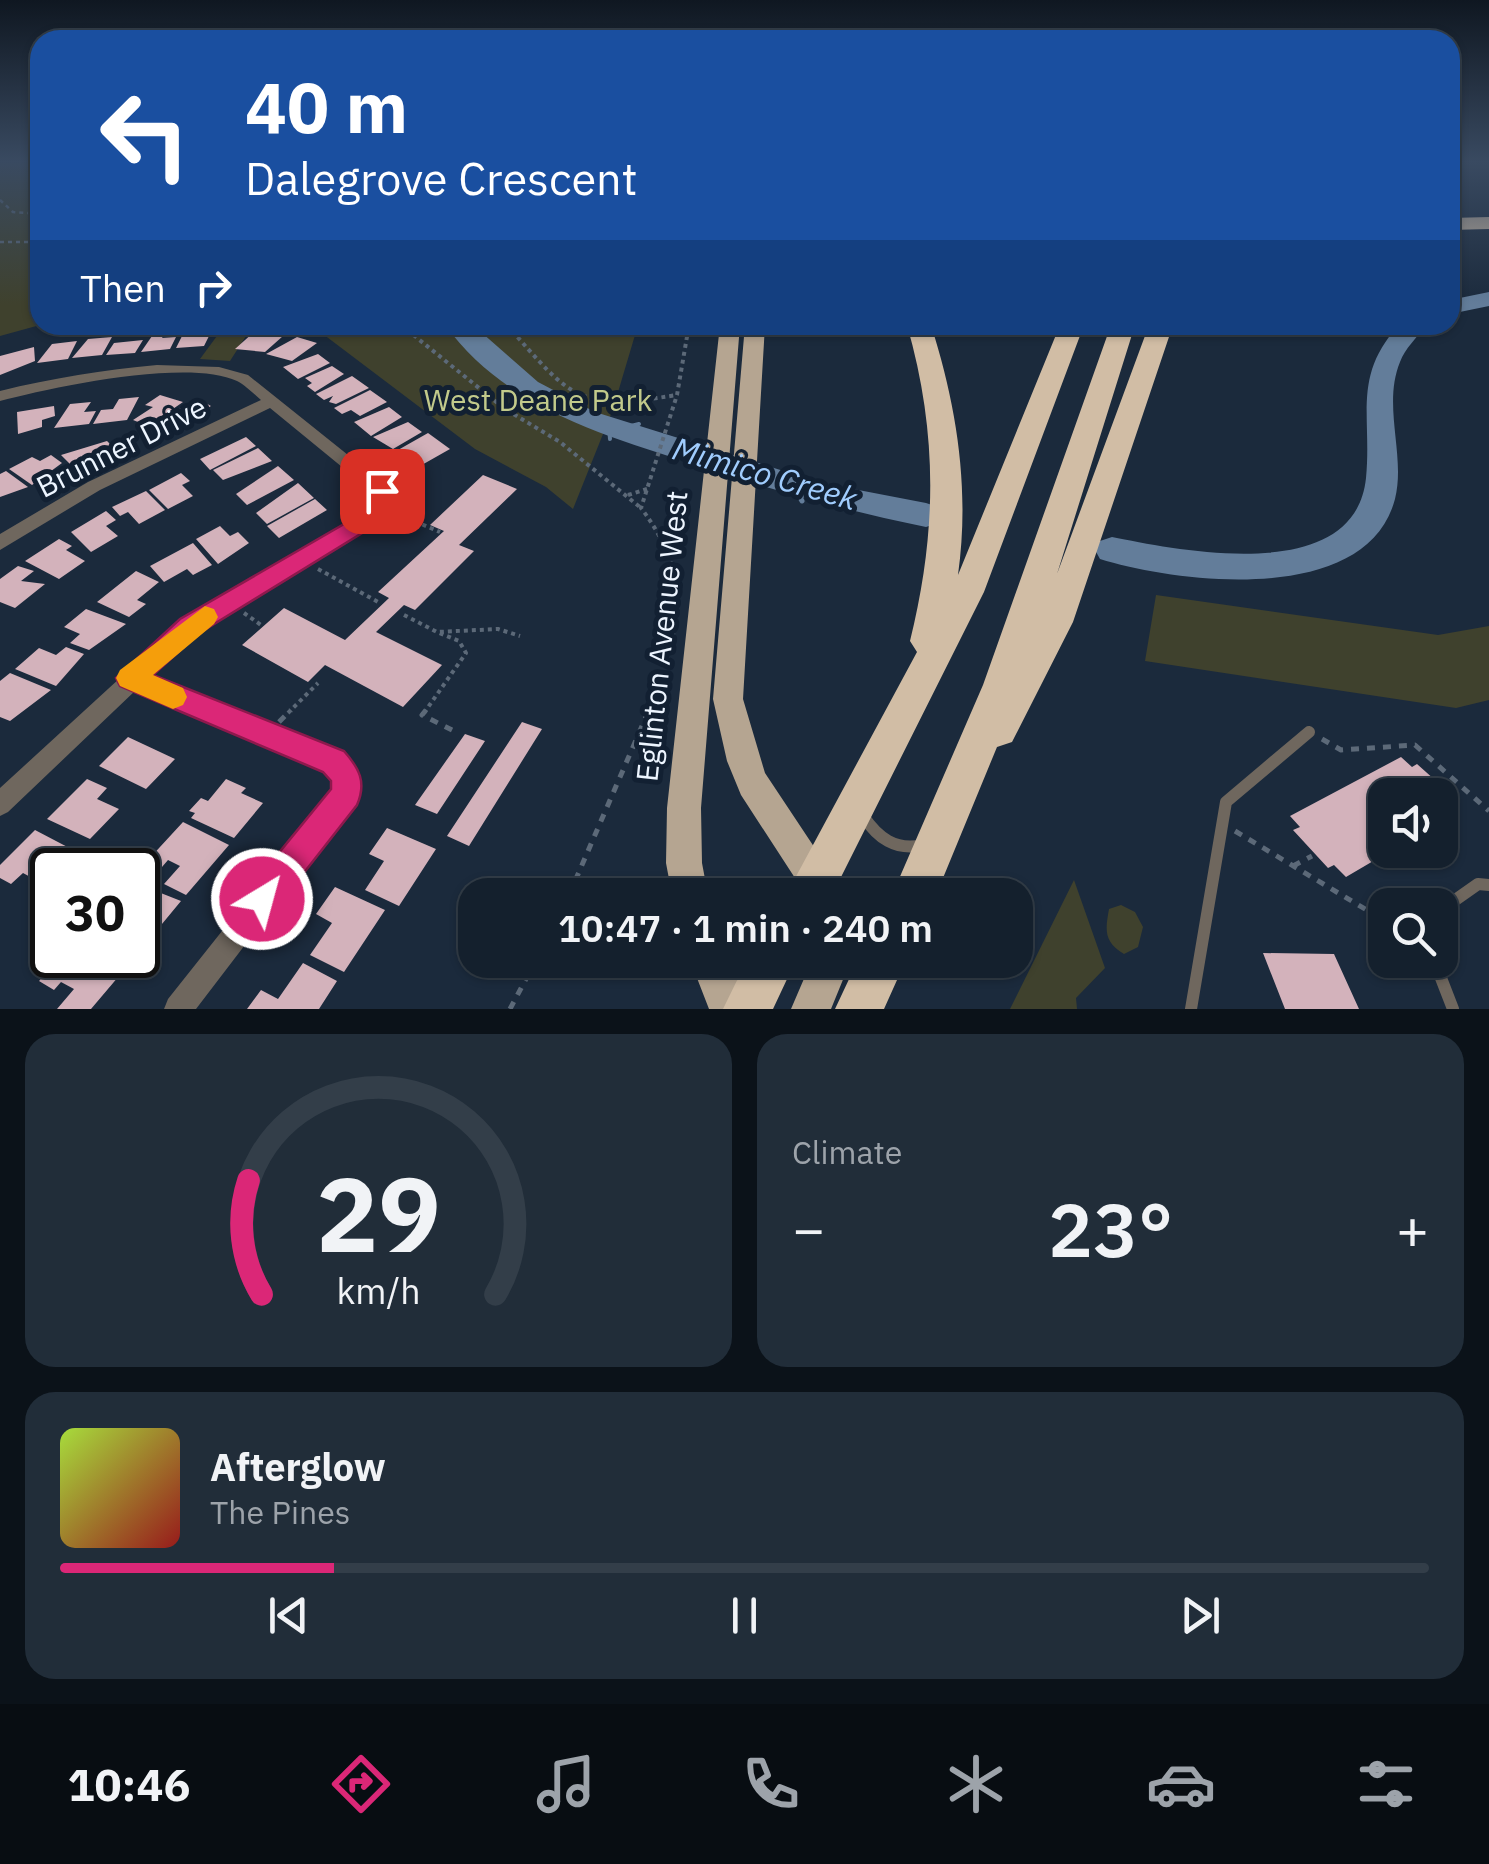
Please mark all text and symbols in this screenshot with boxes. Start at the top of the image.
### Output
text: 40 m [245,61,408,152]
icon: left [80,70,210,200]
text: Dalegrove Crescent [245,149,637,207]
icon: right [186,260,241,315]
text: Then [80,263,166,312]
park label: West Deane Park [424,380,653,419]
street label: Brunner Drive [29,386,213,506]
water label: Mimico Creek [668,427,863,520]
pin [340,449,425,534]
icon: arrive [355,464,410,519]
street label: Eglinton Avenue West [626,489,696,783]
map controls [1368,778,1458,978]
button: sound [1368,778,1458,868]
position arrow [210,847,314,951]
speed limit sign: 30 [30,848,160,978]
button: search [1368,888,1458,978]
text: 10:47 · 1 min · 240 m [558,903,933,952]
text: Climate [792,1131,902,1173]
text: 29 [316,1145,441,1281]
text: 23° [1048,1180,1173,1278]
text: − [792,1193,825,1264]
text: + [1396,1193,1429,1264]
text: km/h [336,1267,421,1314]
text: Afterglow [210,1442,386,1491]
text: The Pines [210,1491,350,1533]
icon: previous [261,1588,316,1643]
icon: pause [717,1588,772,1643]
icon: next [1173,1588,1228,1643]
icon: directions [326,1749,396,1819]
icon: music [531,1749,601,1819]
icon: phone [736,1749,806,1819]
icon: climate [941,1749,1011,1819]
icon: car [1146,1749,1216,1819]
icon: filters [1351,1749,1421,1819]
text: 10:46 [68,1755,190,1813]

